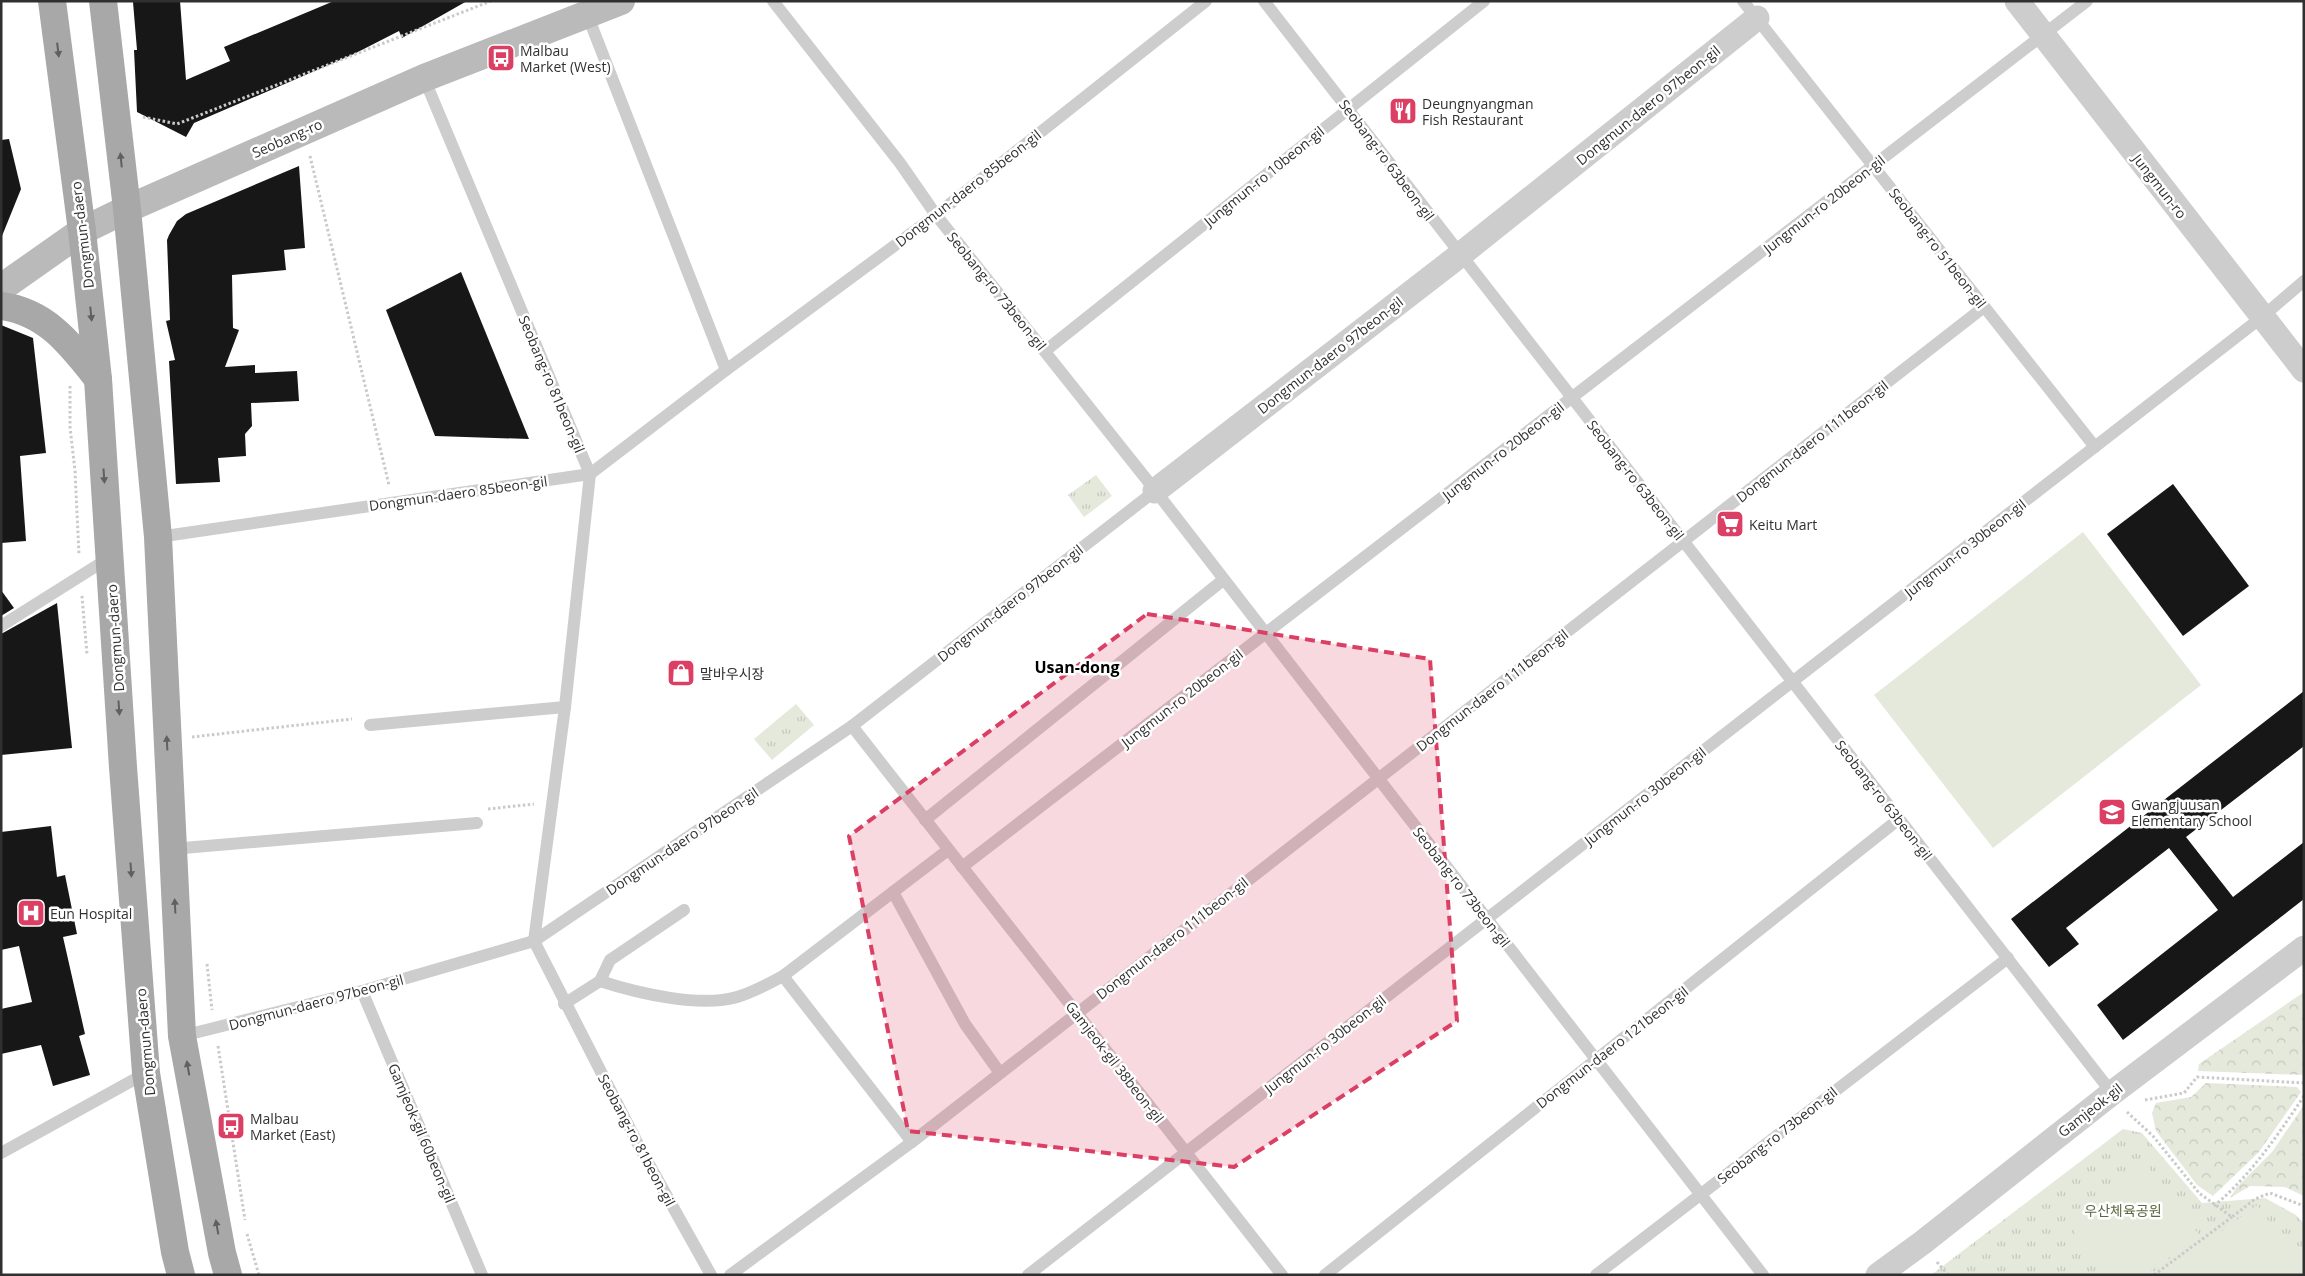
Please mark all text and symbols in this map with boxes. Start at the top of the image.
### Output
place label: Malbau Market (West) [520,41,611,76]
street label: Dongmun-daero 97beon-gil [1572,41,1724,169]
one-way arrow [55,42,63,58]
bus stop icon: Malbau Market (West) [486,43,516,73]
place label: Deungnyangman Fish Restaurant [1422,94,1534,129]
street label: Seobang-ro 63beon-gil [1335,95,1439,225]
restaurant icon: Deungnyangman Fish Restaurant [1388,96,1418,126]
street label: Seobang-ro [249,114,325,162]
street label: Jungmun-ro 10beon-gil [1198,122,1328,232]
street label: Dongmun-daero 85beon-gil [891,125,1045,251]
street label: Jungmun-ro [2127,148,2191,222]
street label: Jungmun-ro 20beon-gil [1758,150,1889,259]
one-way arrow [117,152,125,168]
street label: Dongmun-daero [66,180,98,290]
street label: Seobang-ro 51beon-gil [1885,184,1991,312]
street label: Seobang-ro 73beon-gil [943,228,1051,354]
street label: Dongmun-daero 97beon-gil [1253,292,1407,418]
one-way arrow [87,307,95,323]
street label: Seobang-ro 81beon-gil [514,312,590,456]
street label: Dongmun-daero 111beon-gil [1732,376,1892,506]
street label: Jungmun-ro 20beon-gil [1437,397,1568,506]
street label: Seobang-ro 63beon-gil [1583,416,1689,544]
one-way arrow [101,469,109,485]
street label: Dongmun-daero 85beon-gil [368,471,548,515]
street label: Jungmun-ro 30beon-gil [1899,494,2030,603]
supermarket icon: Keitu Mart [1715,509,1745,539]
place label: Keitu Mart [1749,515,1817,534]
street label: Dongmun-daero 97beon-gil [933,540,1087,666]
street label: Dongmun-daero [102,584,128,692]
street label: Dongmun-daero 111beon-gil [1412,625,1572,755]
street label: Jungmun-ro 20beon-gil [1116,644,1247,753]
district label: Usan-dong [1035,656,1119,678]
shop icon: 말바우시장 [666,658,696,688]
place label: 말바우시장 [700,664,765,683]
one-way arrow [116,701,124,717]
one-way arrow [163,735,171,751]
street label: Seobang-ro 63beon-gil [1831,736,1937,864]
street label: Jungmun-ro 30beon-gil [1579,742,1710,851]
street label: Dongmun-daero 97beon-gil [602,783,762,899]
place label: Gwangjuusan Elementary School [2131,795,2252,830]
school or university icon: Gwangjuusan Elementary School [2097,797,2127,827]
street label: Seobang-ro 73beon-gil [1409,823,1515,951]
one-way arrow [127,863,135,879]
street label: Dongmun-daero 111beon-gil [1092,873,1252,1003]
hospital icon: Eun Hospital [16,898,46,928]
one-way arrow [170,898,178,914]
place label: Eun Hospital [50,904,132,923]
street label: Dongmun-daero 97beon-gil [227,970,405,1034]
street label: Dongmun-daero 121beon-gil [1532,982,1692,1112]
street label: Dongmun-daero [131,987,159,1097]
street label: Jungmun-ro 30beon-gil [1259,990,1390,1099]
street label: Gamjeok-gil 38beon-gil [1061,997,1169,1127]
one-way arrow [183,1059,191,1075]
street label: Gamjeok-gil 60beon-gil [384,1060,460,1206]
street label: Seobang-ro 81beon-gil [594,1070,680,1210]
street label: Gamjeok-gil [2054,1079,2126,1141]
street label: Seobang-ro 73beon-gil [1713,1082,1841,1188]
place label: Malbau Market (East) [250,1109,335,1144]
bus stop icon: Malbau Market (East) [216,1111,246,1141]
park label: 우산체육공원 [2084,1201,2162,1220]
one-way arrow [213,1219,221,1235]

